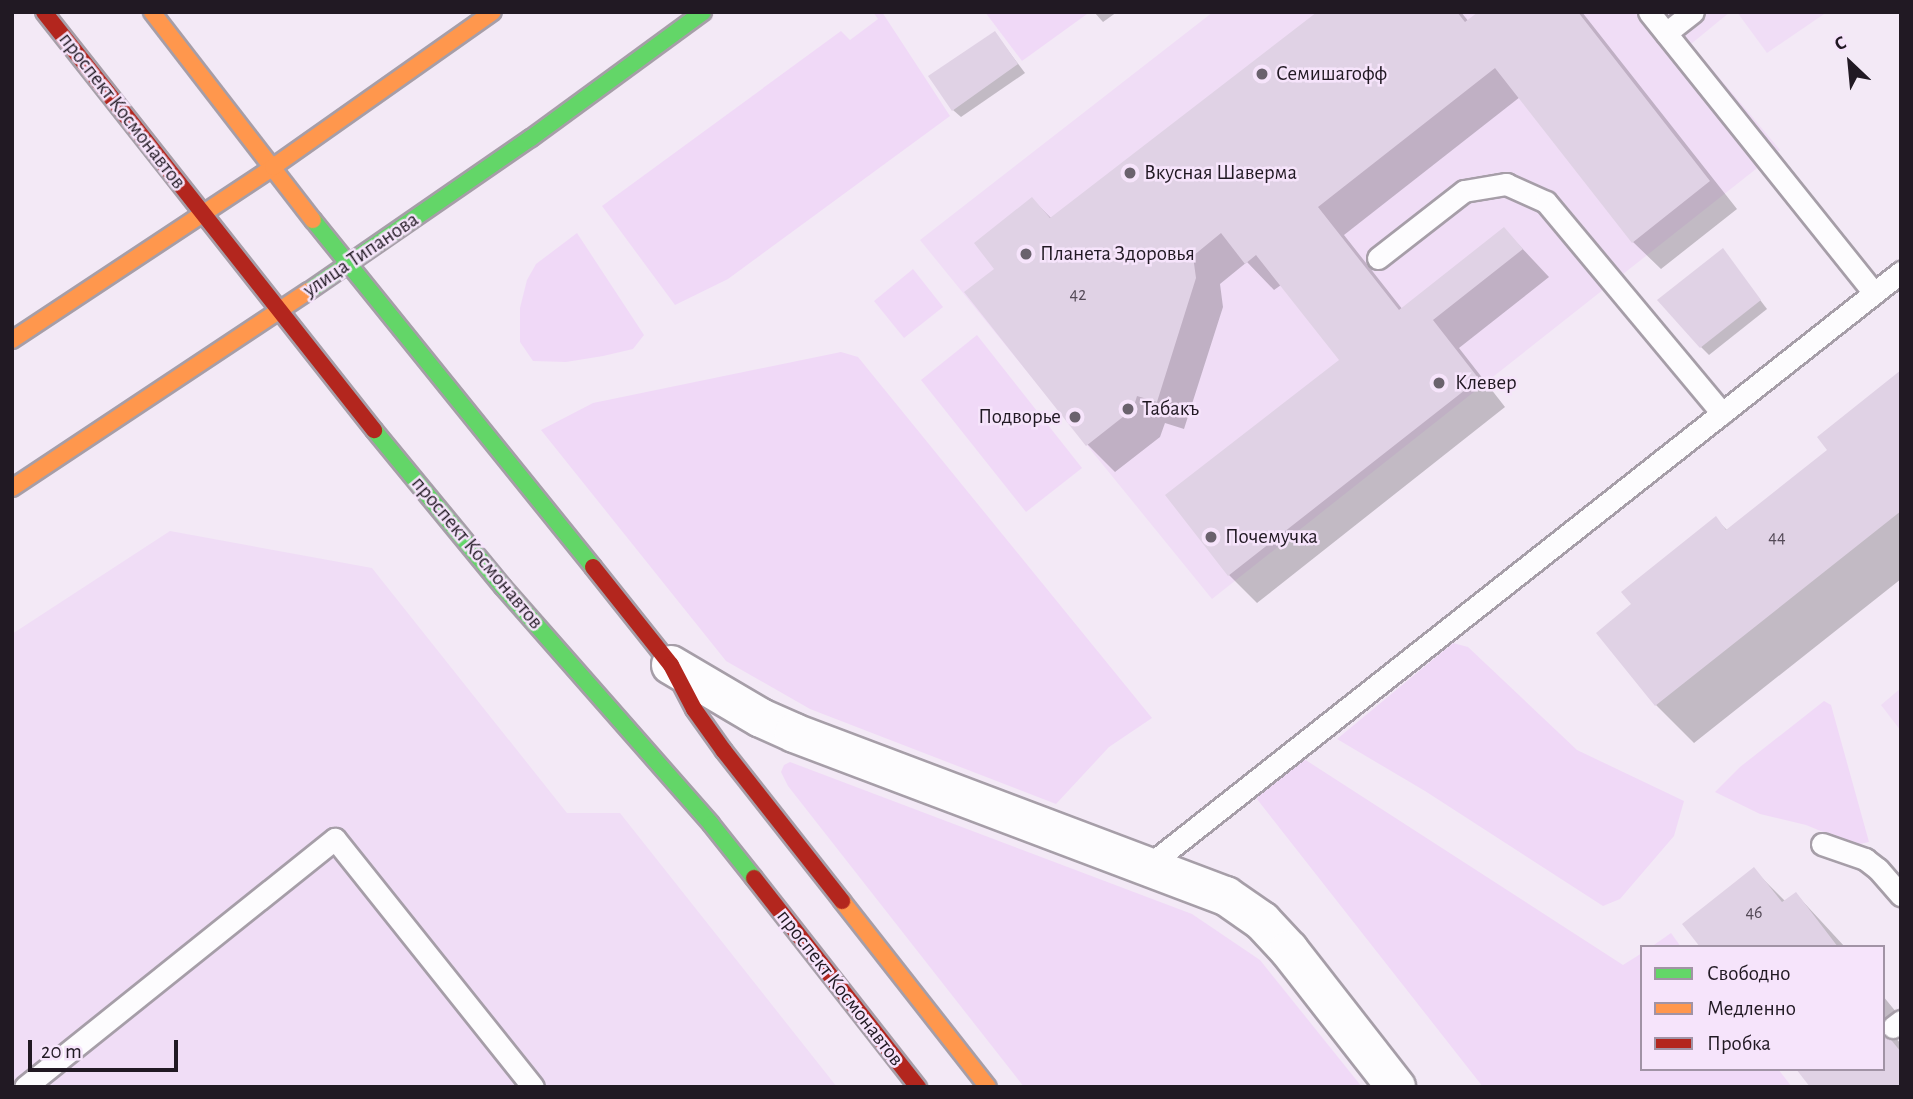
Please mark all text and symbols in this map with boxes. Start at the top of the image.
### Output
street label: проспект Космонавтов [53,28,191,194]
north arrow [1815,28,1885,98]
text: С [1832,33,1849,55]
place label: Семишагофф [1276,61,1387,87]
marker: Семишагофф [1254,66,1270,82]
place label: Вкусная Шаверма [1144,160,1297,186]
marker: Вкусная Шаверма [1122,165,1138,181]
street label: улица Типанова [298,207,424,303]
place label: Планета Здоровья [1040,241,1195,267]
marker: Планета Здоровья [1018,246,1034,262]
house number: 42 [1070,284,1086,306]
place label: Клевер [1455,370,1517,396]
marker: Клевер [1429,373,1449,393]
place label: Табакъ [1142,396,1199,422]
marker: Табакъ [1120,401,1136,417]
place label: Подворье [978,404,1061,430]
marker: Подворье [1067,409,1083,425]
street label: проспект Космонавтов [406,471,548,635]
place label: Почемучка [1225,524,1318,550]
house number: 44 [1768,527,1786,549]
marker: Почемучка [1203,529,1219,545]
house number: 46 [1745,902,1763,924]
street label: проспект Космонавтов [771,905,909,1071]
legend [1640,945,1885,1071]
text: Свободно [1707,963,1791,984]
text: Медленно [1707,998,1796,1019]
scale bar [32,1026,182,1070]
text: Пробка [1707,1033,1771,1054]
text: 20 m [41,1041,82,1062]

